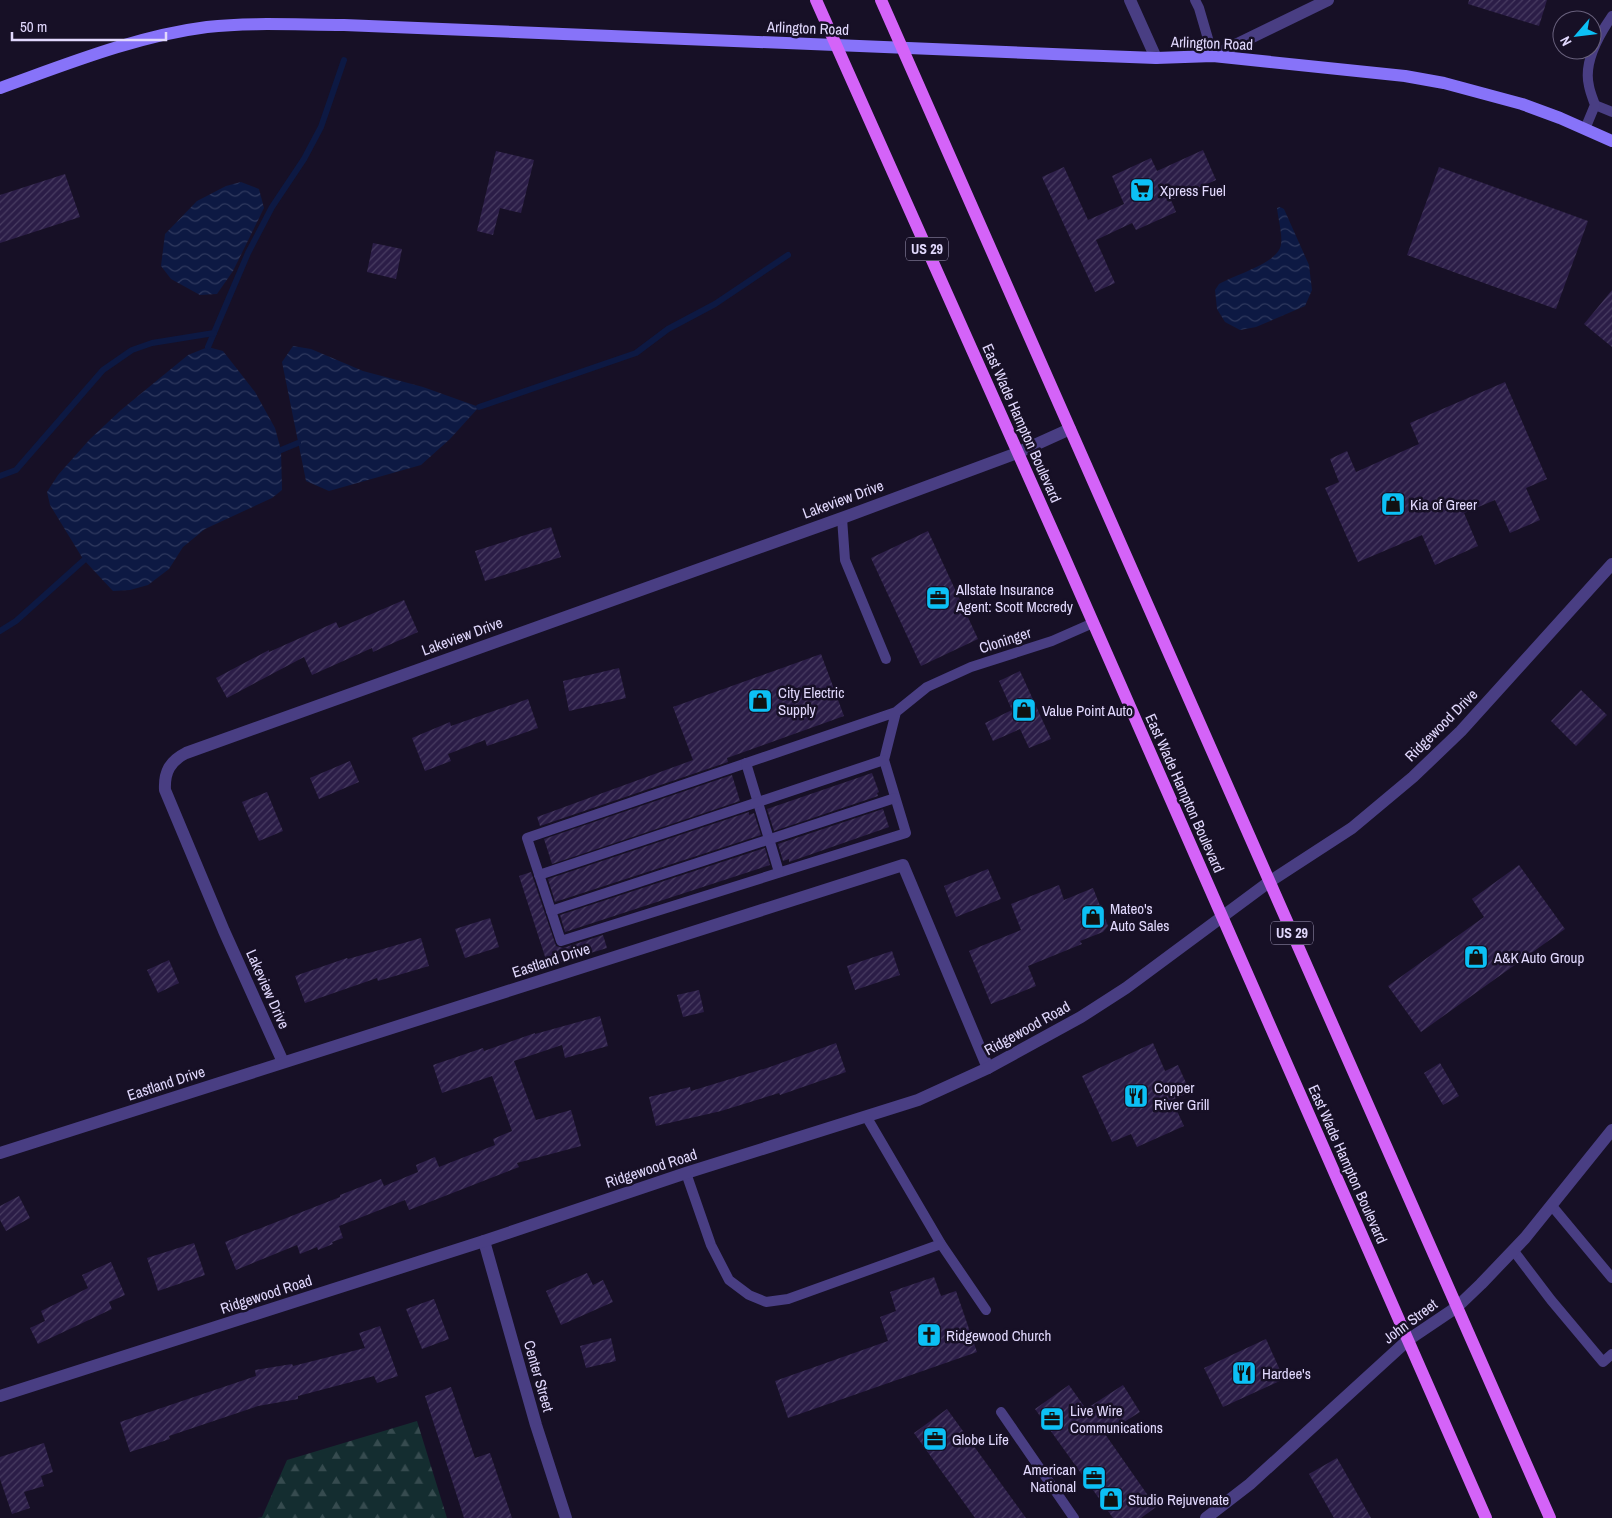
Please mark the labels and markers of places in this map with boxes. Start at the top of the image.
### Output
supermarket icon: Xpress Fuel [1129,177,1155,203]
place label: Xpress Fuel [1160,180,1226,201]
shop icon: Kia of Greer [1380,491,1406,517]
place label: Kia of Greer [1410,494,1477,515]
place label: Allstate Insurance Agent: Scott Mccredy [955,579,1074,617]
office icon: Allstate Insurance Agent: Scott Mccredy [925,585,951,611]
place label: City Electric Supply [778,682,844,720]
shop icon: City Electric Supply [747,688,773,714]
shop icon: Value Point Auto [1011,697,1037,723]
place label: Value Point Auto [1042,700,1133,721]
place label: Mateo's Auto Sales [1109,898,1170,936]
shop icon: Mateo's Auto Sales [1080,904,1106,930]
shop icon: A&K Auto Group [1463,944,1489,970]
place label: A&K Auto Group [1493,947,1584,968]
place label: Copper River Grill [1154,1077,1209,1115]
restaurant icon: Copper River Grill [1123,1083,1149,1109]
church icon: Ridgewood Church [916,1322,942,1348]
place label: Ridgewood Church [946,1325,1051,1346]
restaurant icon: Hardee's [1231,1360,1257,1386]
place label: Hardee's [1262,1363,1311,1384]
place label: Live Wire Communications [1070,1400,1163,1438]
office icon: Live Wire Communications [1039,1406,1065,1432]
office icon: Globe Life [922,1426,948,1452]
place label: Globe Life [952,1429,1009,1450]
place label: American National [1022,1459,1076,1497]
office icon: American National [1081,1465,1107,1491]
shop icon: Studio Rejuvenate [1098,1486,1124,1512]
place label: Studio Rejuvenate [1128,1489,1229,1510]

